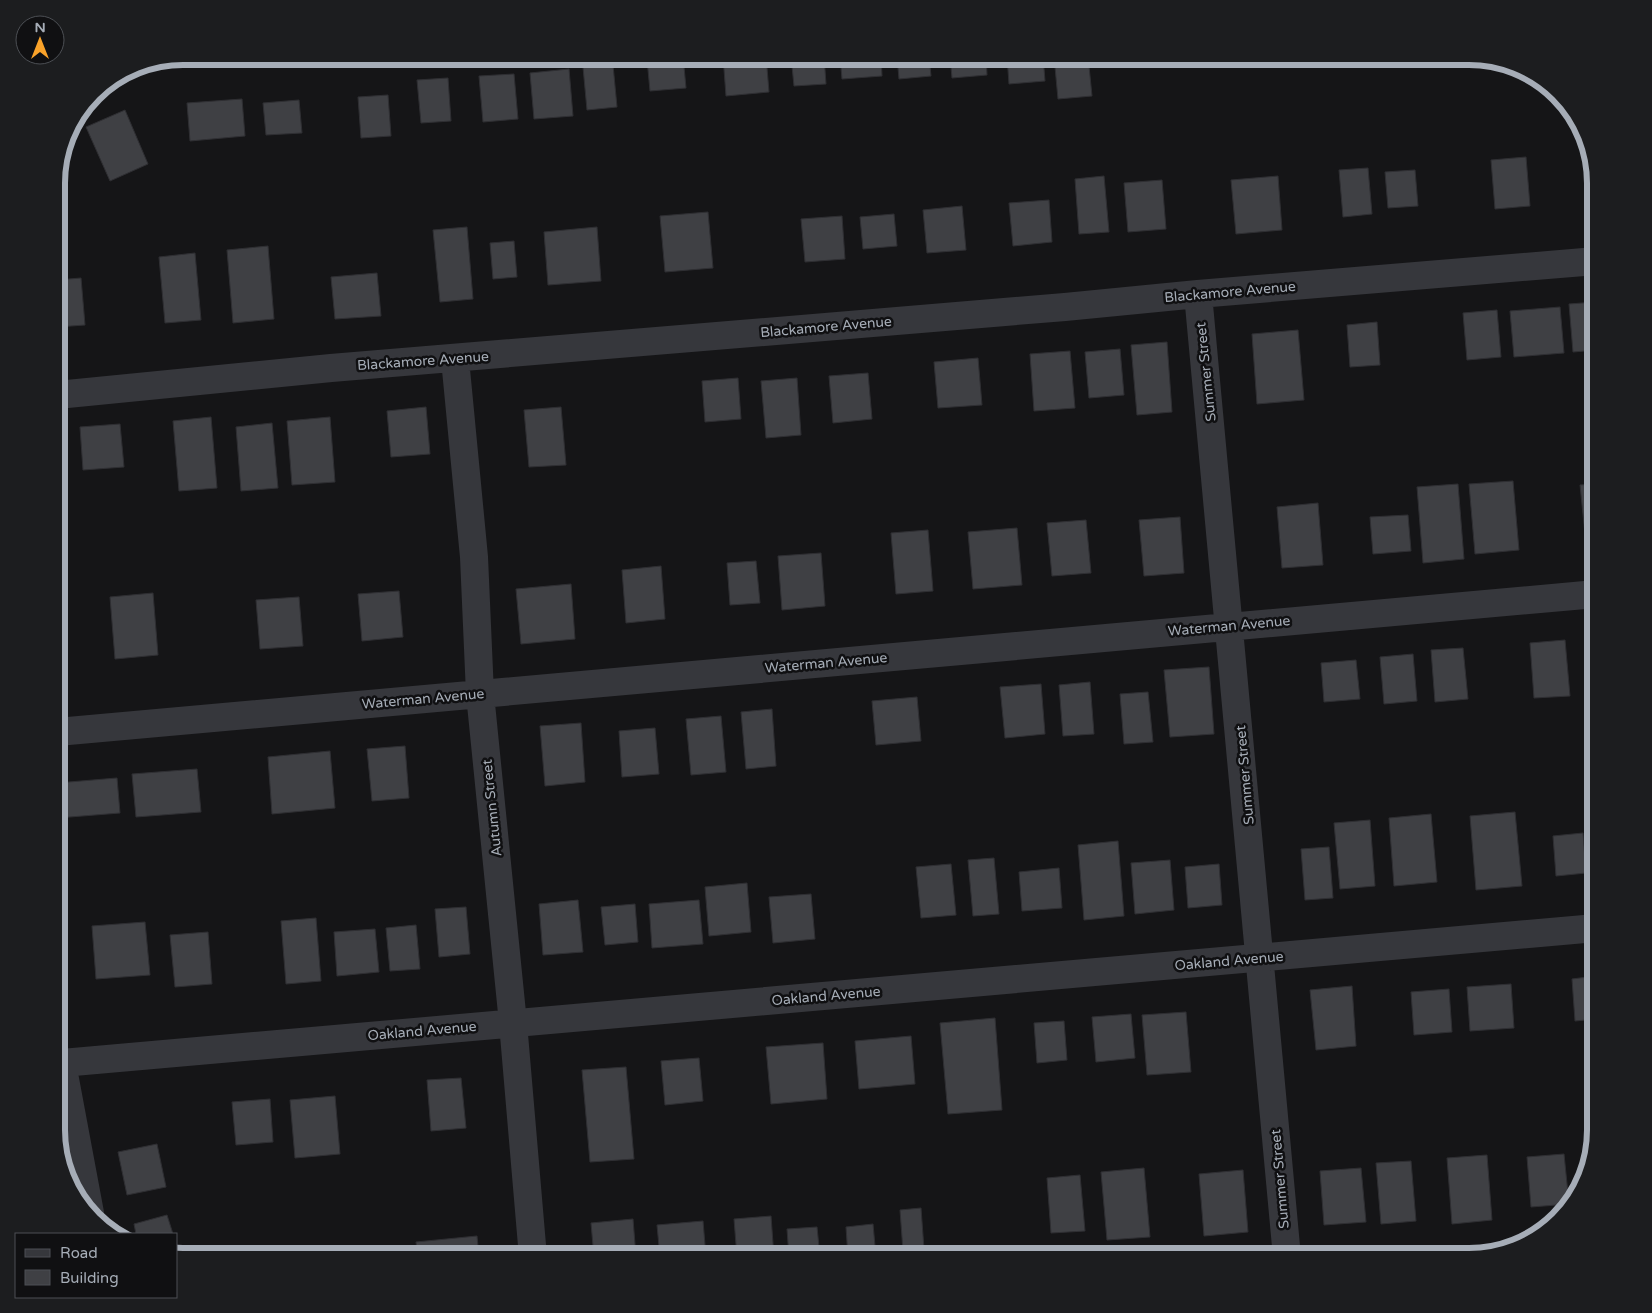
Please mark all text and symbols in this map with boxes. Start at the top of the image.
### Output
north arrow [15,15,65,65]
text: N [34,19,46,36]
street label: Blackamore Avenue [1164,278,1297,306]
street label: Blackamore Avenue [760,313,893,341]
street label: Summer Street [1192,321,1220,422]
street label: Blackamore Avenue [357,348,489,374]
street label: Waterman Avenue [1167,612,1291,640]
street label: Waterman Avenue [764,649,888,677]
street label: Waterman Avenue [361,685,485,713]
street label: Summer Street [1232,724,1258,825]
street label: Autumn Street [478,758,506,857]
street label: Oakland Avenue [1174,948,1284,974]
street label: Oakland Avenue [771,983,881,1009]
street label: Oakland Avenue [367,1018,477,1044]
street label: Summer Street [1267,1128,1293,1229]
legend [15,1233,178,1298]
text: Road [60,1244,98,1262]
text: Building [60,1269,119,1287]

